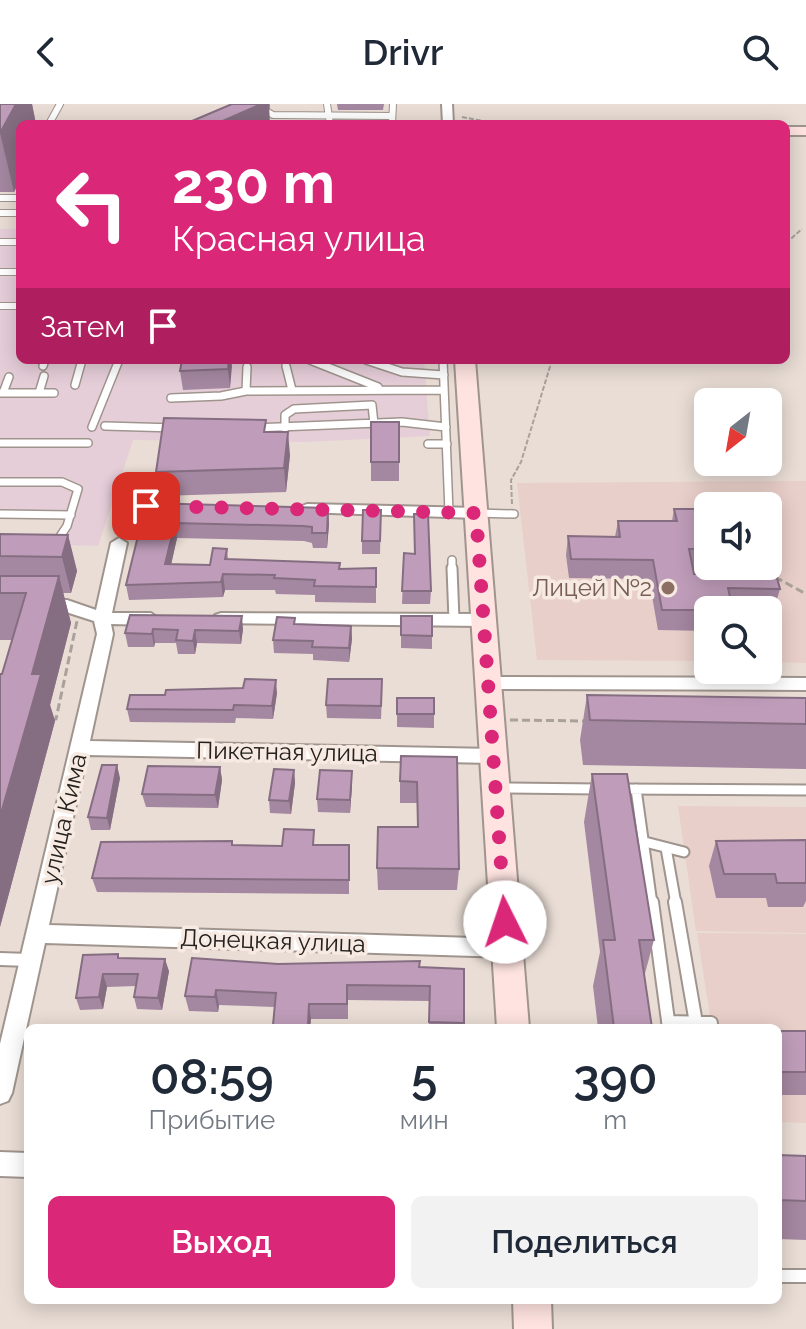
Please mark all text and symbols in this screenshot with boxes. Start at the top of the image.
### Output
icon: back [24,30,68,74]
icon: search [738,30,782,74]
text: Drivr [363,31,443,73]
text: 230 m [172,150,335,216]
icon: left [40,152,144,256]
text: Красная улица [172,217,426,259]
icon: arrive [141,304,185,348]
text: Затем [40,309,125,344]
north arrow [694,388,782,476]
map controls [694,388,782,684]
pin [112,472,180,540]
icon: arrive [124,484,168,528]
button: sound [694,492,782,580]
place label: Лицей №2 [532,573,652,602]
marker: Лицей №2 [659,579,677,597]
button: search [694,596,782,684]
street label: Пикетная улица [196,735,378,768]
street label: улица Кима [34,751,93,887]
position arrow [463,880,547,964]
street label: Донецкая улица [180,923,366,958]
text: 08:59 [150,1049,274,1105]
text: 5 [411,1049,437,1105]
text: 390 [573,1049,657,1105]
text: Прибытие [149,1105,275,1135]
text: мин [400,1105,449,1135]
text: m [603,1105,627,1135]
button: Выход [48,1196,395,1288]
button: Поделиться [411,1196,758,1288]

